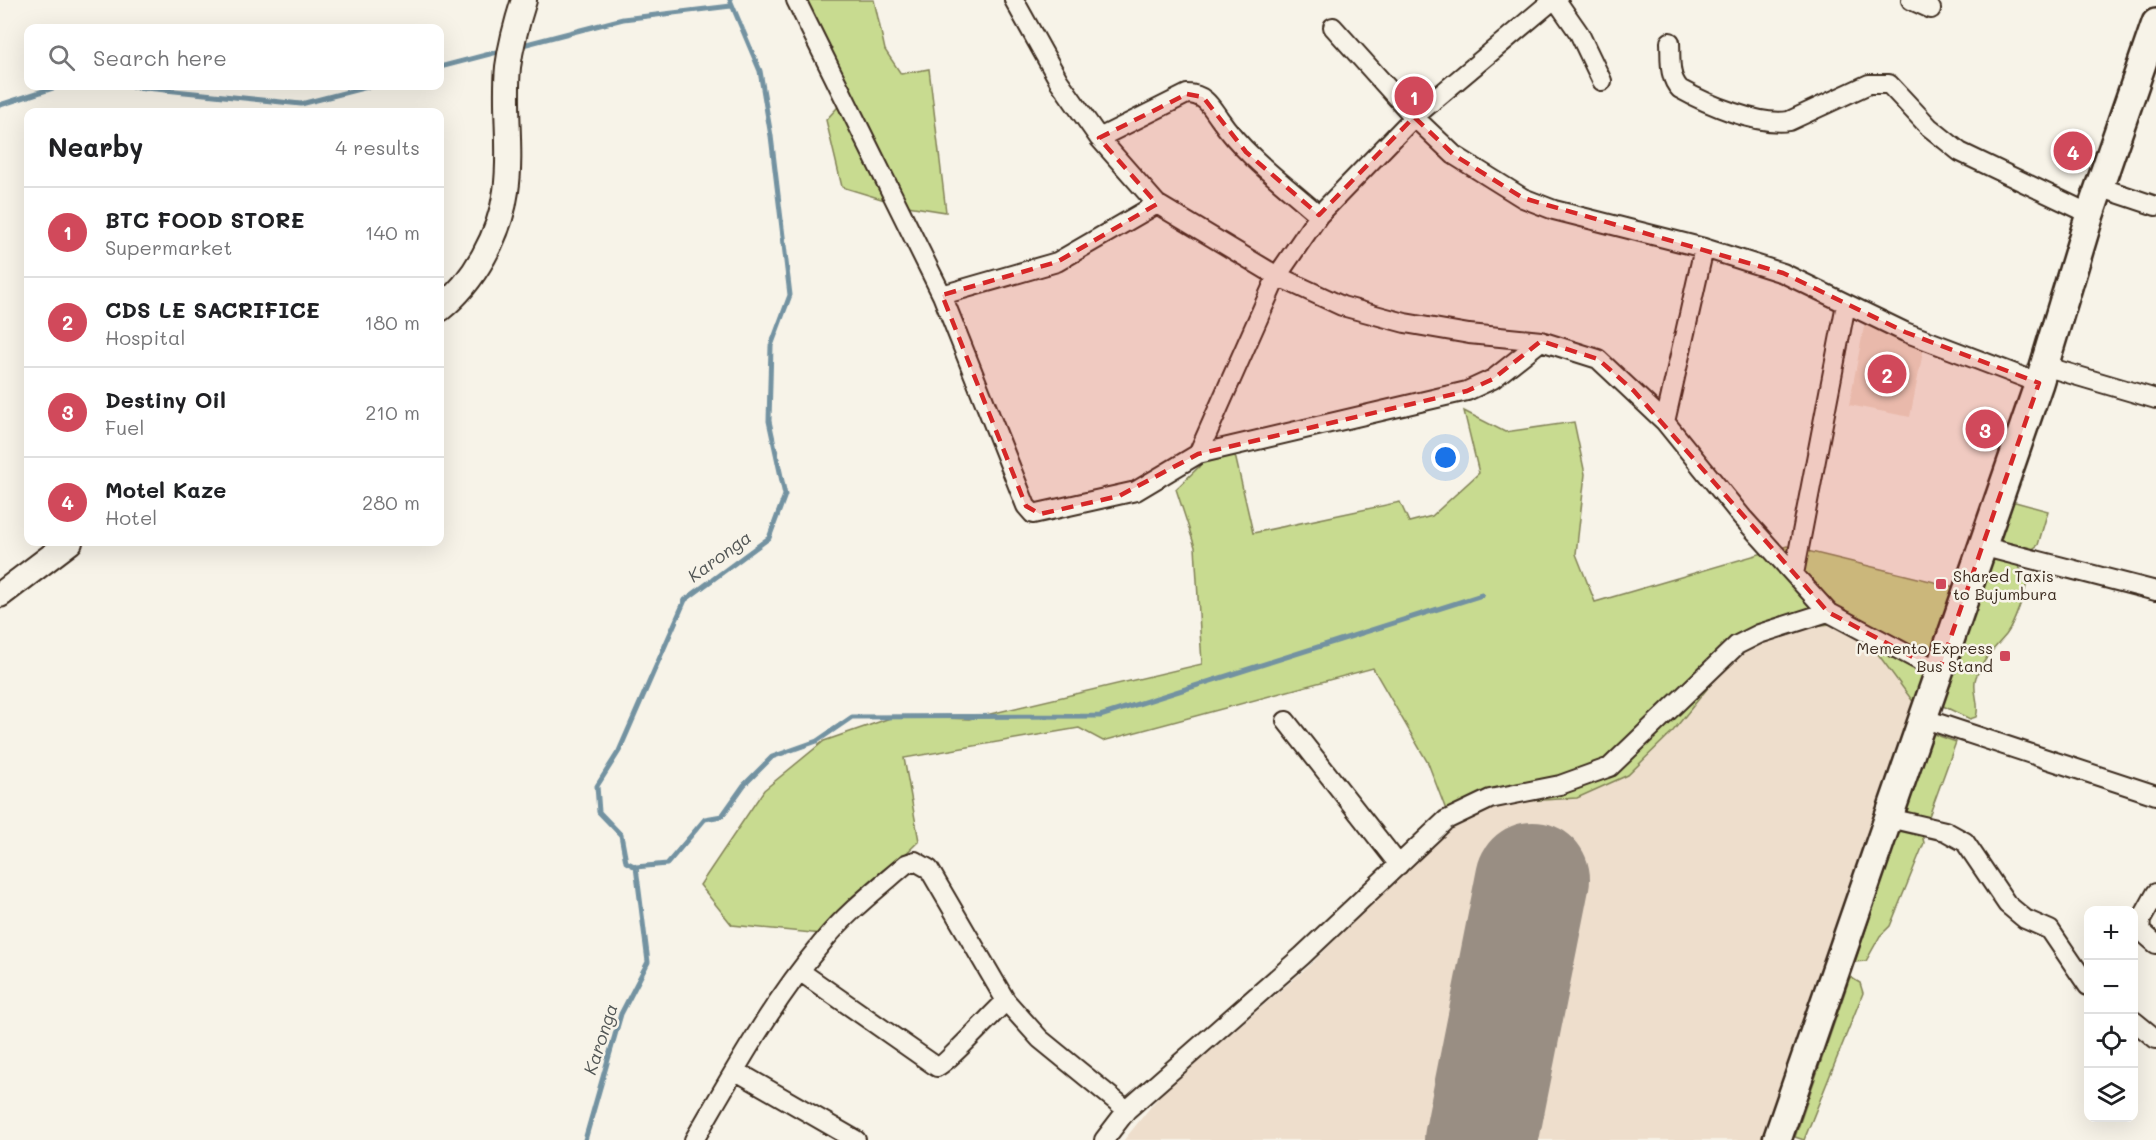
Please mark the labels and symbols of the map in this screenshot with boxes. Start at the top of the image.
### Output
pin: 1 [1394,74,1434,118]
pin: 4 [2054,128,2092,174]
pin: 2 [1868,352,1906,397]
pin: 3 [1966,406,2004,452]
your location [1431,443,1460,472]
water label: Karonga [682,525,756,587]
place label: Shared Taxis to Bujumbura [1953,565,2057,604]
marker: Shared Taxis to Bujumbura [1934,577,1948,591]
place label: Memento Express Bus Stand [1857,637,1993,676]
marker: Memento Express Bus Stand [1998,649,2012,663]
water label: Karonga [577,1000,623,1078]

